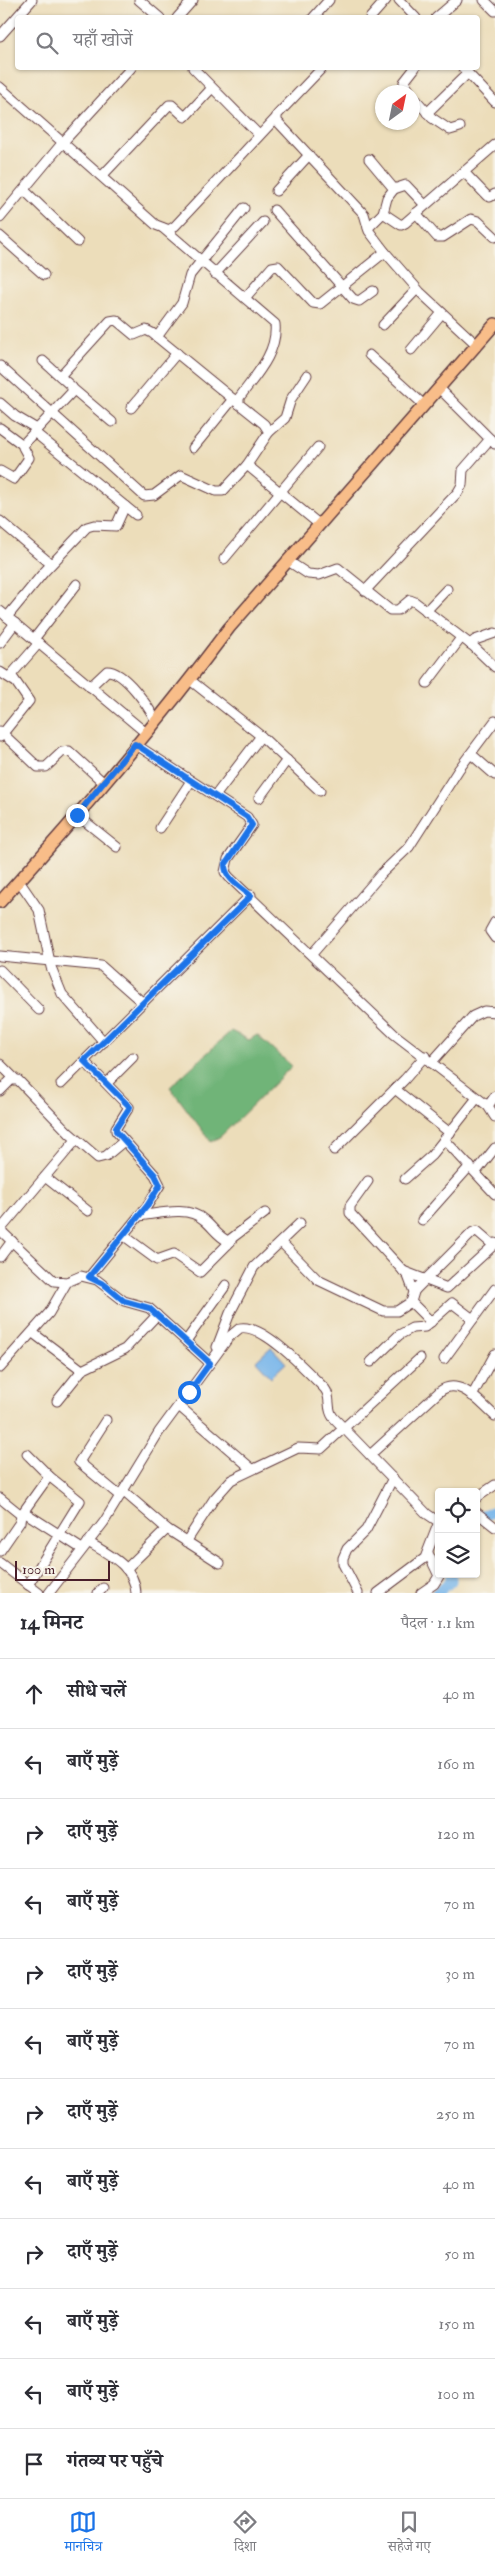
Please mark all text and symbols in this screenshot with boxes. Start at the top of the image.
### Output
search box [15,15,480,70]
text: यहाँ खोजें [73,28,133,52]
icon: search [33,29,61,57]
north arrow [375,85,420,130]
route end [66,804,89,827]
route start [178,1381,201,1404]
map controls [435,1488,480,1578]
button: locate [435,1488,480,1533]
button: layers [435,1533,480,1578]
scale bar [15,1558,110,1581]
text: 100 m [22,1561,55,1578]
text: 14 मिनट [20,1609,83,1636]
text: पैदल · 1.1 km [401,1613,475,1633]
text: सीधे चलें [67,1679,126,1703]
icon: ahead [20,1680,48,1708]
text: 40 m [442,1684,475,1704]
text: बाएँ मुड़ें [67,1749,118,1773]
icon: left [20,1750,48,1778]
text: 160 m [437,1754,475,1774]
text: दाएँ मुड़ें [67,1819,118,1843]
icon: right [20,1820,48,1848]
text: 120 m [437,1824,475,1844]
text: बाएँ मुड़ें [67,1889,118,1913]
icon: left [20,1890,48,1918]
text: 70 m [444,1894,475,1914]
text: दाएँ मुड़ें [67,1959,118,1983]
icon: right [20,1960,48,1988]
text: 30 m [445,1964,475,1984]
text: बाएँ मुड़ें [67,2029,118,2053]
icon: left [20,2030,48,2058]
text: 70 m [444,2034,475,2054]
text: दाएँ मुड़ें [67,2099,118,2123]
icon: right [20,2100,48,2128]
text: 250 m [436,2104,475,2124]
text: बाएँ मुड़ें [67,2169,118,2193]
icon: left [20,2170,48,2198]
text: 40 m [442,2174,475,2194]
text: दाएँ मुड़ें [67,2239,118,2263]
icon: right [20,2240,48,2268]
text: 50 m [444,2244,475,2264]
text: बाएँ मुड़ें [67,2309,118,2333]
icon: left [20,2310,48,2338]
text: 150 m [438,2314,475,2334]
text: बाएँ मुड़ें [67,2379,118,2403]
icon: left [20,2380,48,2408]
text: 100 m [437,2384,475,2404]
text: गंतव्य पर पहुँचे [67,2449,163,2473]
icon: arrive [20,2450,48,2478]
tab: मानचित्र [64,2508,102,2560]
tab: दिशा [231,2508,259,2560]
tab: सहेजे गए [388,2508,431,2560]

